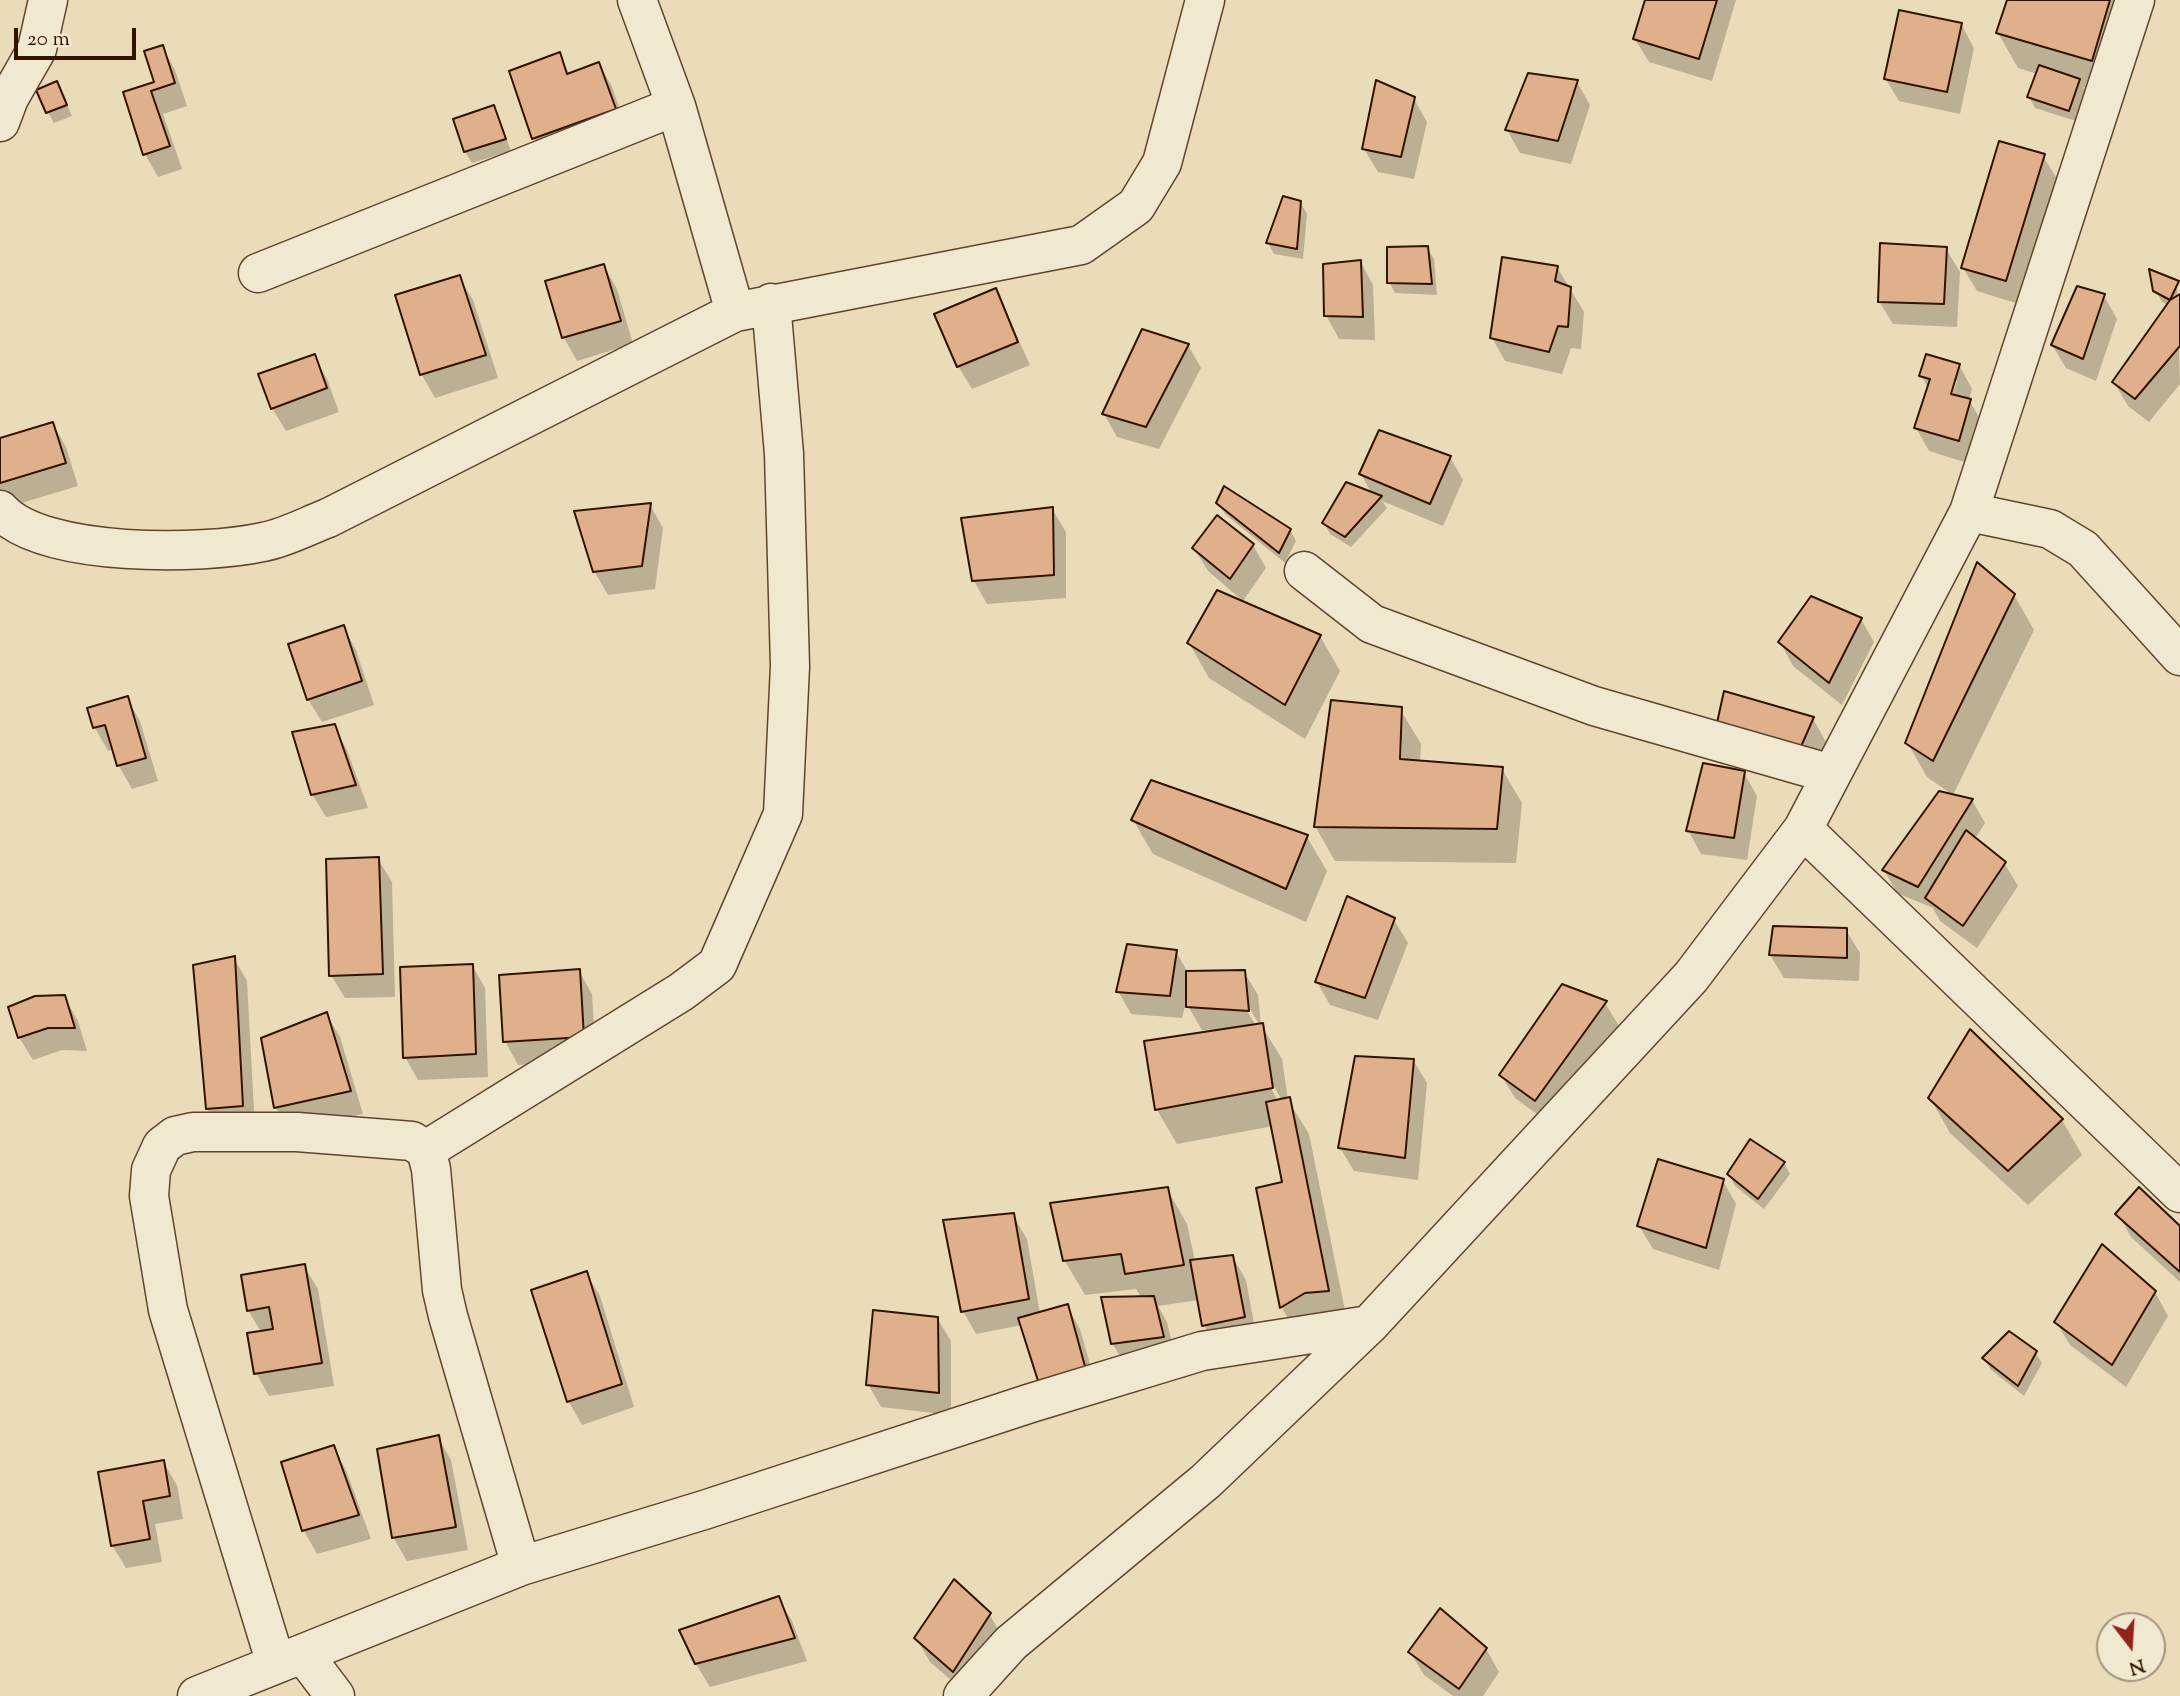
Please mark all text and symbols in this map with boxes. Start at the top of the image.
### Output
scale bar [18,14,140,58]
text: 20 m [27,25,70,55]
north arrow [2096,1612,2166,1682]
text: N [2126,1651,2148,1681]

